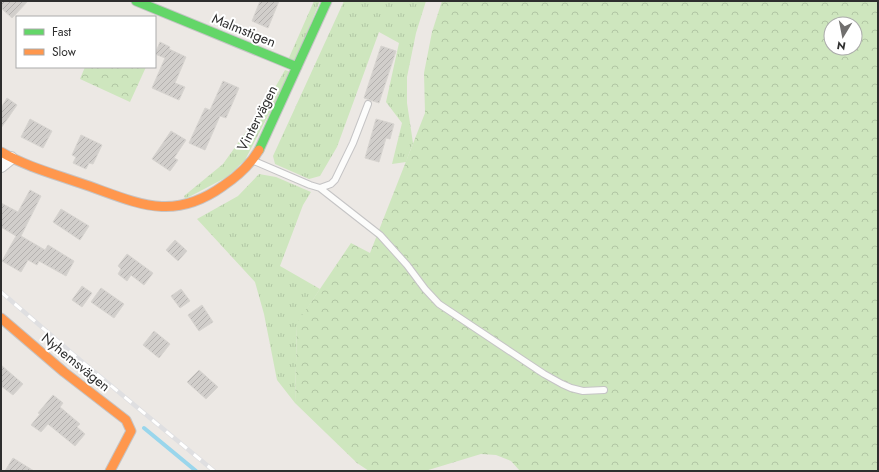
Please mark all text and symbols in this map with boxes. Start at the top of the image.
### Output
street label: Malmstigen [209,8,279,52]
legend [16,16,156,68]
north arrow [823,16,863,56]
text: Fast [52,23,71,41]
text: N [836,37,847,54]
text: Slow [52,43,77,61]
street label: Vintervägen [232,82,282,154]
street label: Nyhemsvägen [37,328,115,396]

